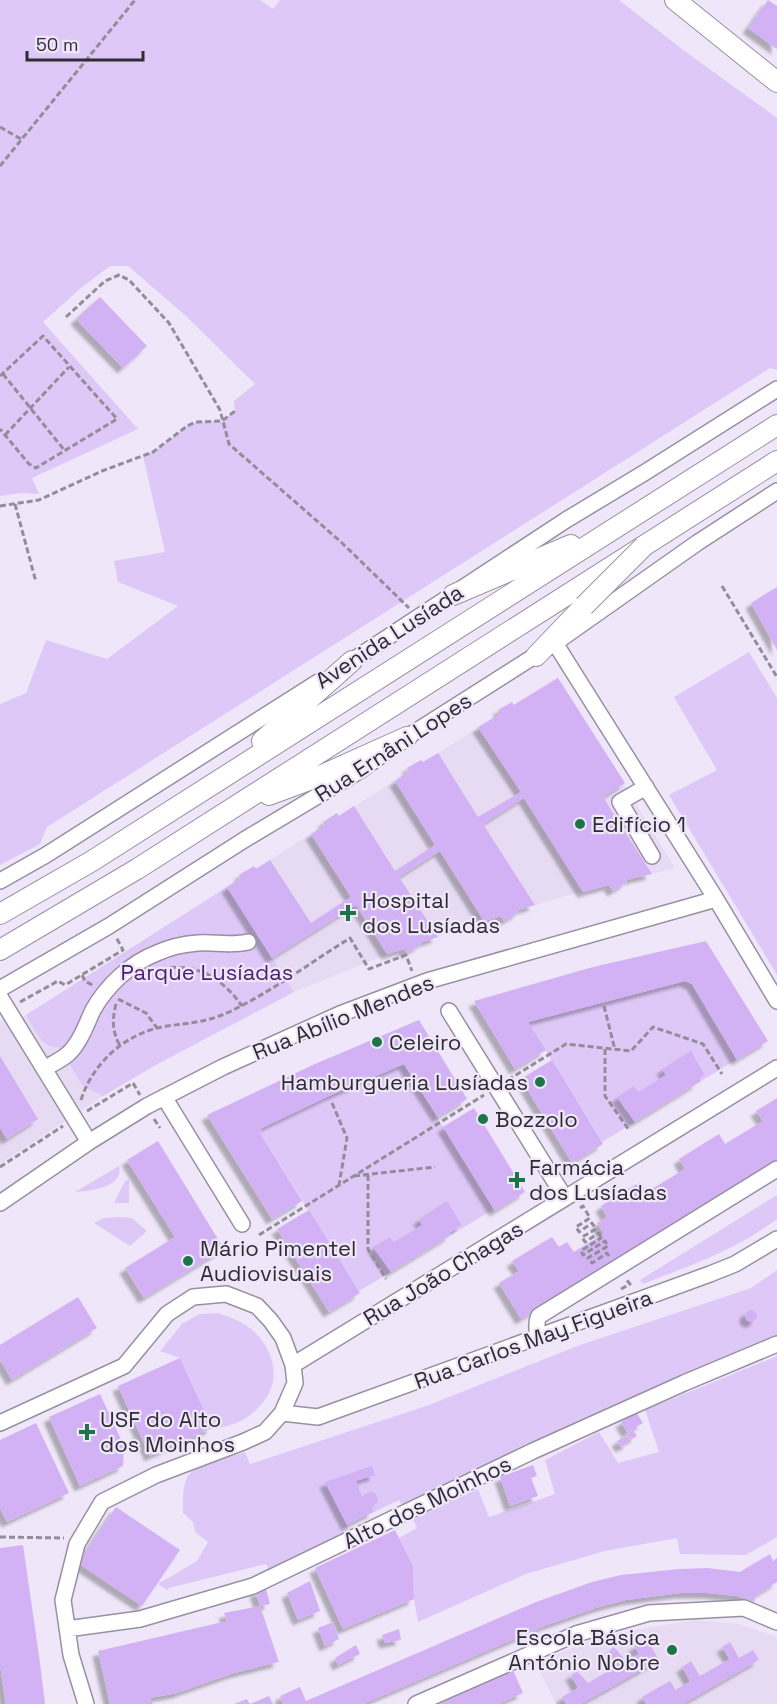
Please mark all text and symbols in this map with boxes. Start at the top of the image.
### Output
scale bar [27,24,142,62]
text: 50 m [36,33,78,56]
street label: Avenida Lusíada [310,578,469,694]
street label: Rua Ernâni Lopes [309,686,477,808]
place label: Edifício 1 [592,810,686,838]
marker: Edifício 1 [573,817,587,831]
place label: Hospital dos Lusíadas [362,886,500,939]
marker: Hospital dos Lusíadas [339,904,357,922]
park label: Parque Lusíadas [121,958,293,986]
street label: Rua Abílio Mendes [248,968,438,1066]
place label: Celeiro [389,1028,461,1056]
marker: Celeiro [370,1035,384,1049]
place label: Hamburgueria Lusíadas [281,1068,528,1096]
marker: Hamburgueria Lusíadas [533,1075,547,1089]
place label: Bozzolo [495,1105,578,1133]
marker: Bozzolo [476,1112,490,1126]
place label: Farmácia dos Lusíadas [529,1153,667,1206]
marker: Farmácia dos Lusíadas [510,1173,524,1187]
street label: Rua João Chagas [358,1214,528,1332]
place label: Mário Pimentel Audiovisuais [200,1234,357,1287]
marker: Mário Pimentel Audiovisuais [181,1254,195,1268]
street label: Rua Carlos May Figueira [410,1283,656,1395]
place label: USF do Alto dos Moinhos [100,1405,235,1458]
marker: USF do Alto dos Moinhos [78,1423,96,1441]
street label: Alto dos Moinhos [338,1449,516,1555]
place label: Escola Básica António Nobre [508,1623,660,1676]
marker: Escola Básica António Nobre [665,1643,679,1657]

